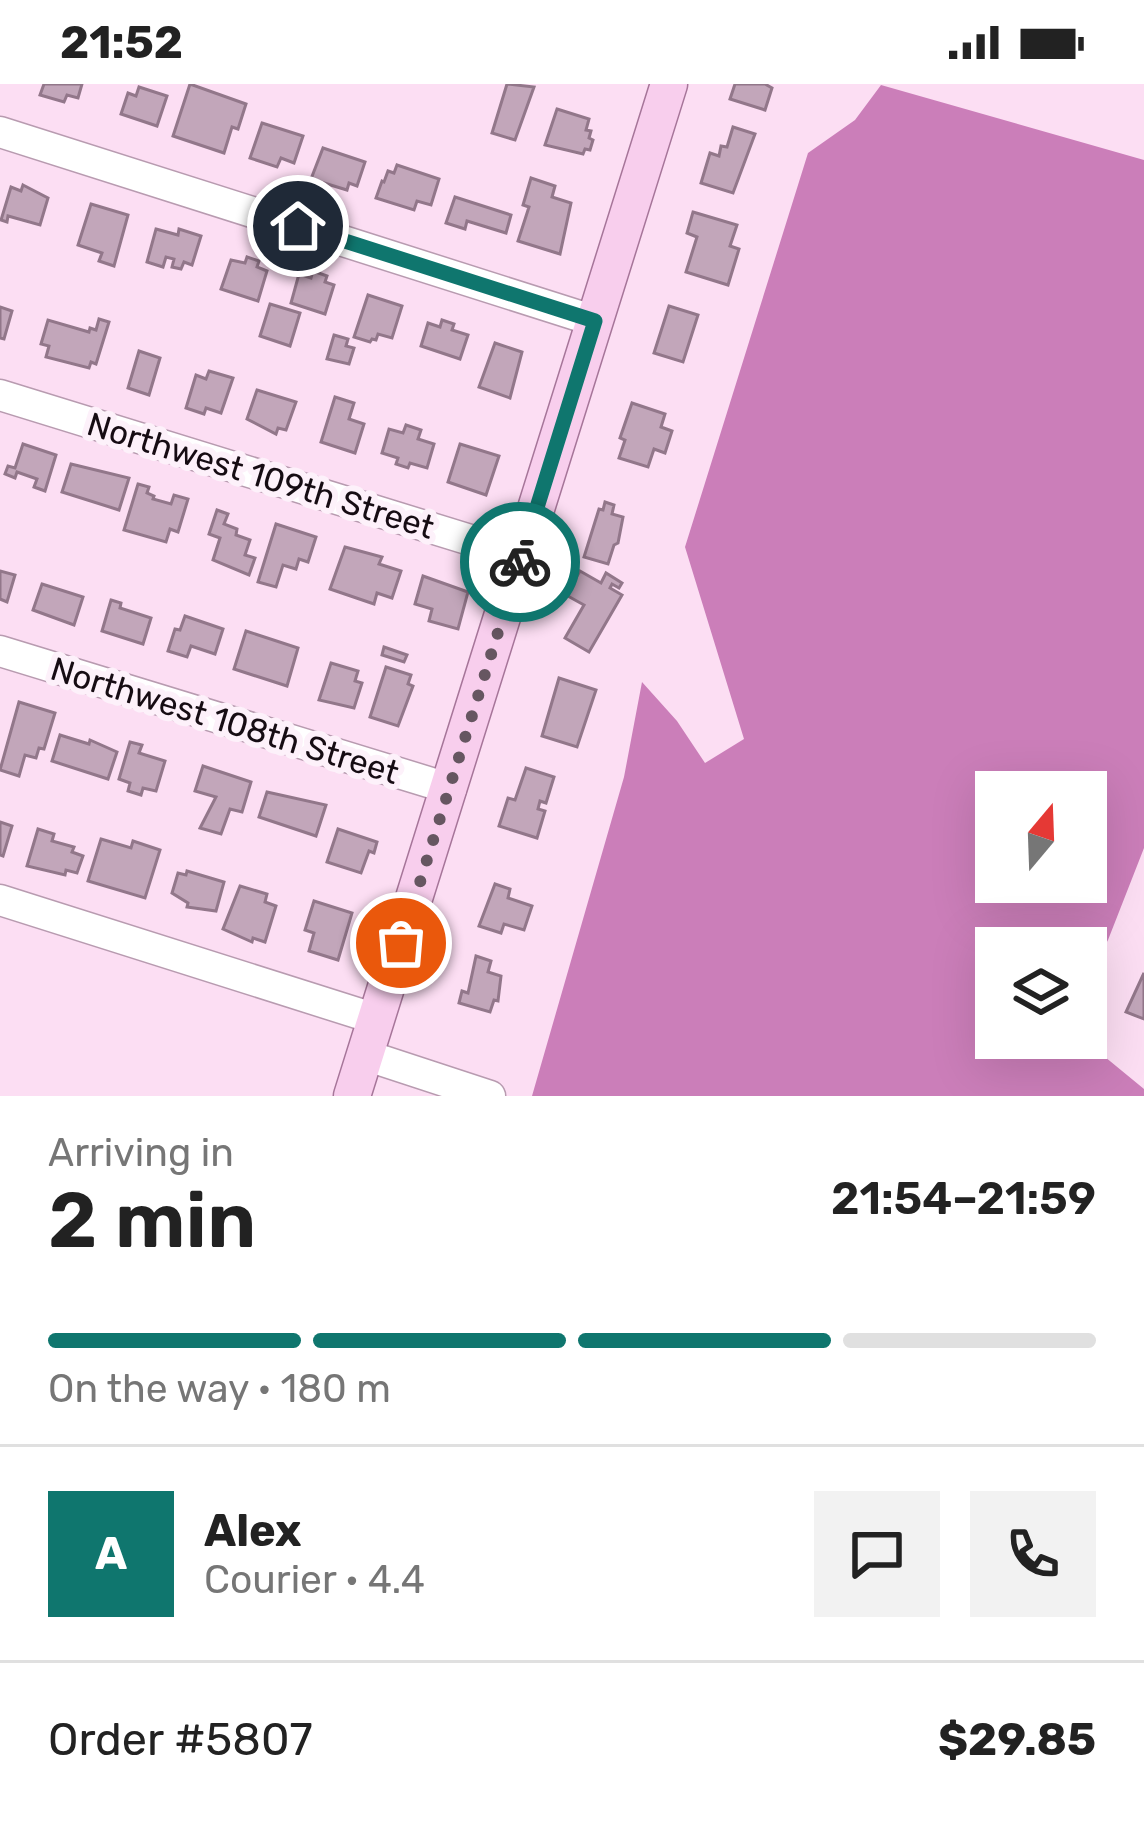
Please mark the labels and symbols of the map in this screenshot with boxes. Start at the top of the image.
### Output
pin [247,175,349,277]
street label: Northwest 109th Street [83,404,439,547]
courier [460,502,580,622]
street label: Northwest 108th Street [46,649,404,792]
north arrow [975,771,1107,903]
pin [350,892,452,994]

